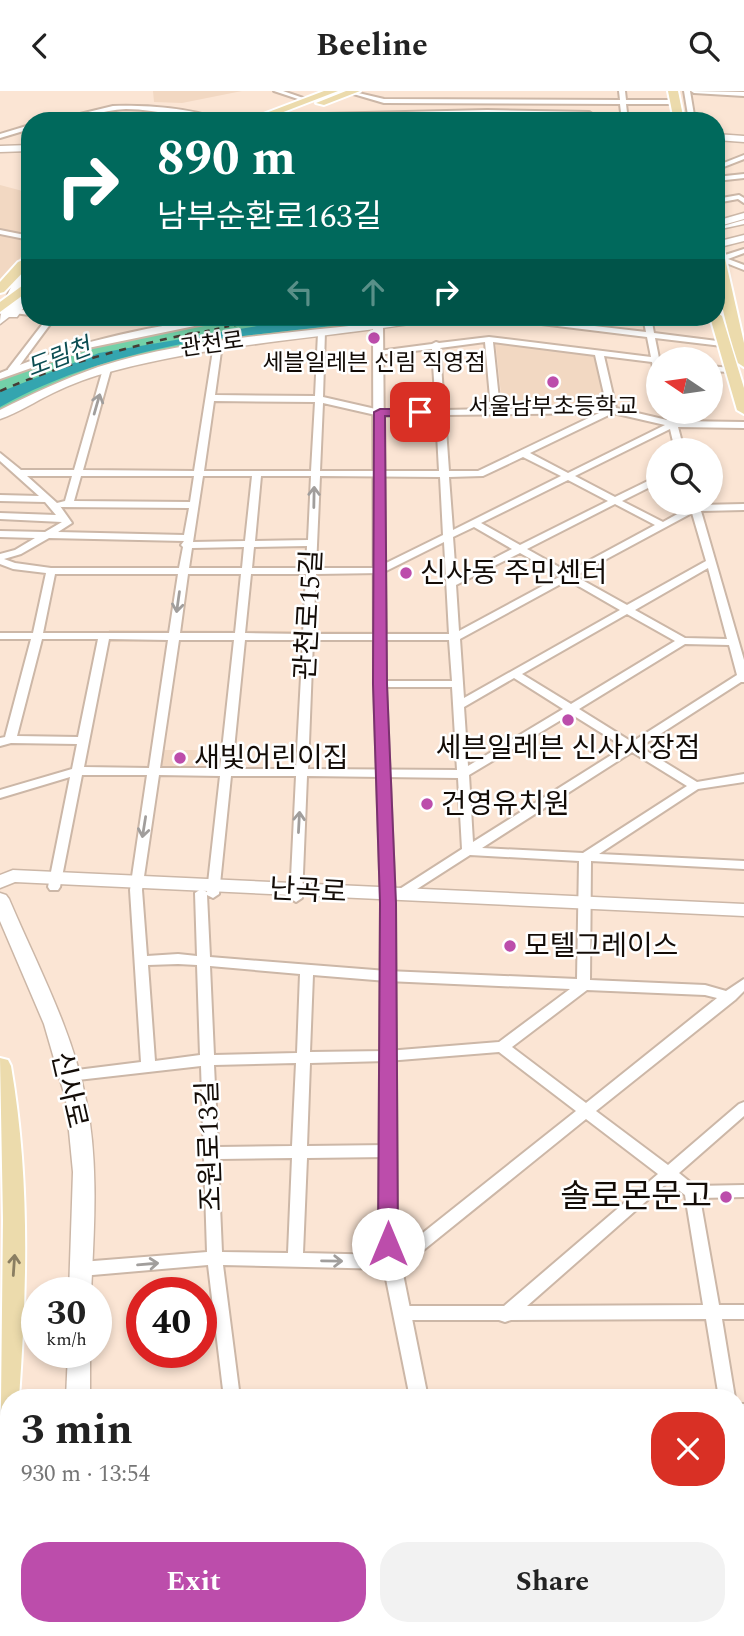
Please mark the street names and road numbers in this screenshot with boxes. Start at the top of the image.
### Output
street label: 관천로 [178,323,246,367]
street label: 관천로15길 [284,548,334,682]
street label: 난곡로 [268,868,348,914]
street label: 신사로 [39,1048,99,1132]
street label: 조원로13길 [186,1080,234,1212]

